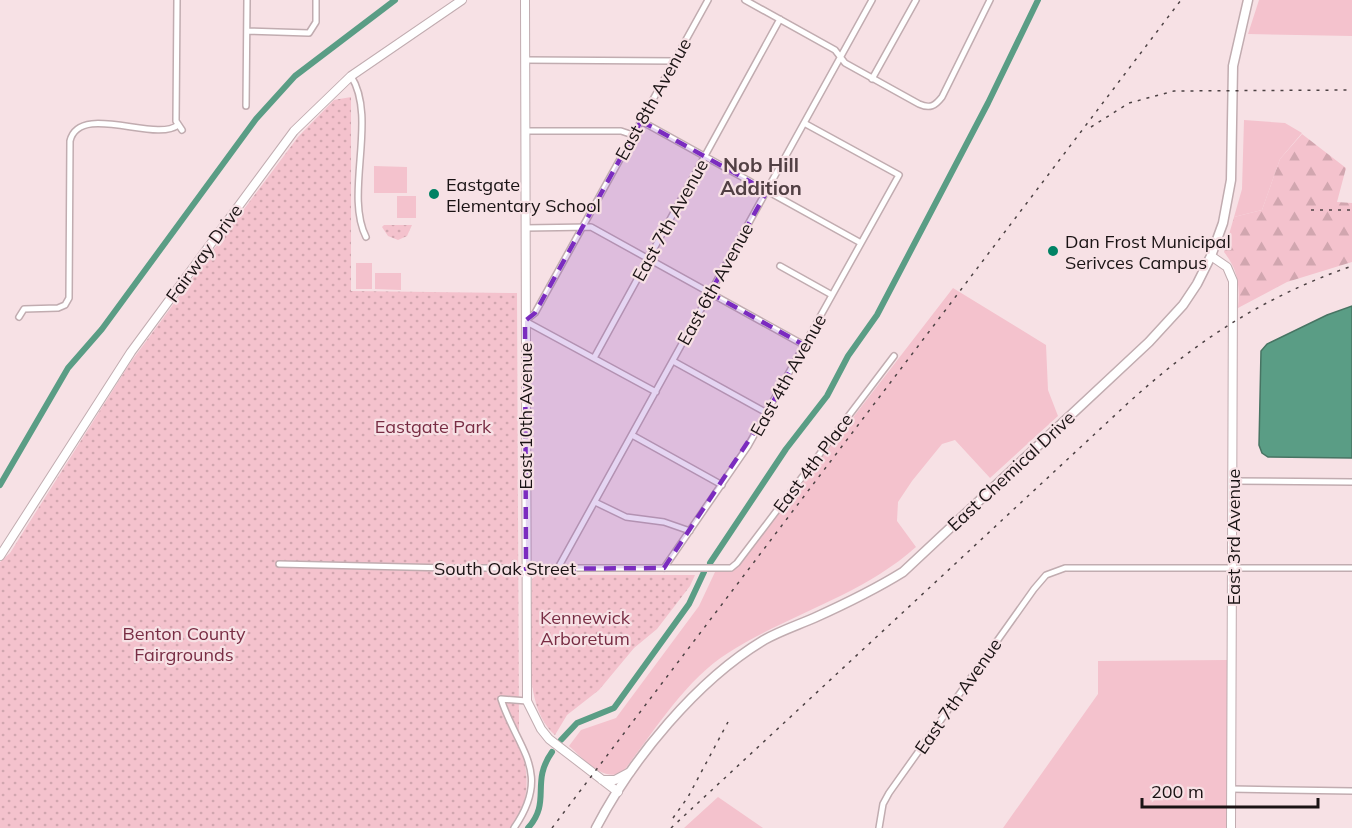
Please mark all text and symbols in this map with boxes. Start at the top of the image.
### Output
street label: East 8th Avenue [610,34,696,164]
district label: Nob Hill Addition [720,152,802,200]
street label: East 7th Avenue [627,155,713,285]
place label: Eastgate Elementary School [446,173,601,217]
marker: Eastgate Elementary School [427,187,441,201]
street label: Fairway Drive [161,199,247,307]
street label: East 6th Avenue [672,219,758,349]
place label: Dan Frost Municipal Serivces Campus [1065,230,1231,274]
marker: Dan Frost Municipal Serivces Campus [1046,244,1060,258]
street label: East 4th Avenue [745,310,831,440]
street label: East 10th Avenue [514,343,537,489]
street label: East Chemical Drive [942,406,1080,536]
street label: East 4th Place [768,409,858,517]
park label: Eastgate Park [375,415,492,438]
street label: East 3rd Avenue [1222,469,1245,605]
street label: South Oak Street [434,557,576,580]
park label: Kennewick Arboretum [540,606,631,650]
park label: Benton County Fairgrounds [122,622,246,666]
street label: East 7th Avenue [910,634,1006,758]
scale bar [1142,771,1318,809]
text: 200 m [1151,780,1204,803]

